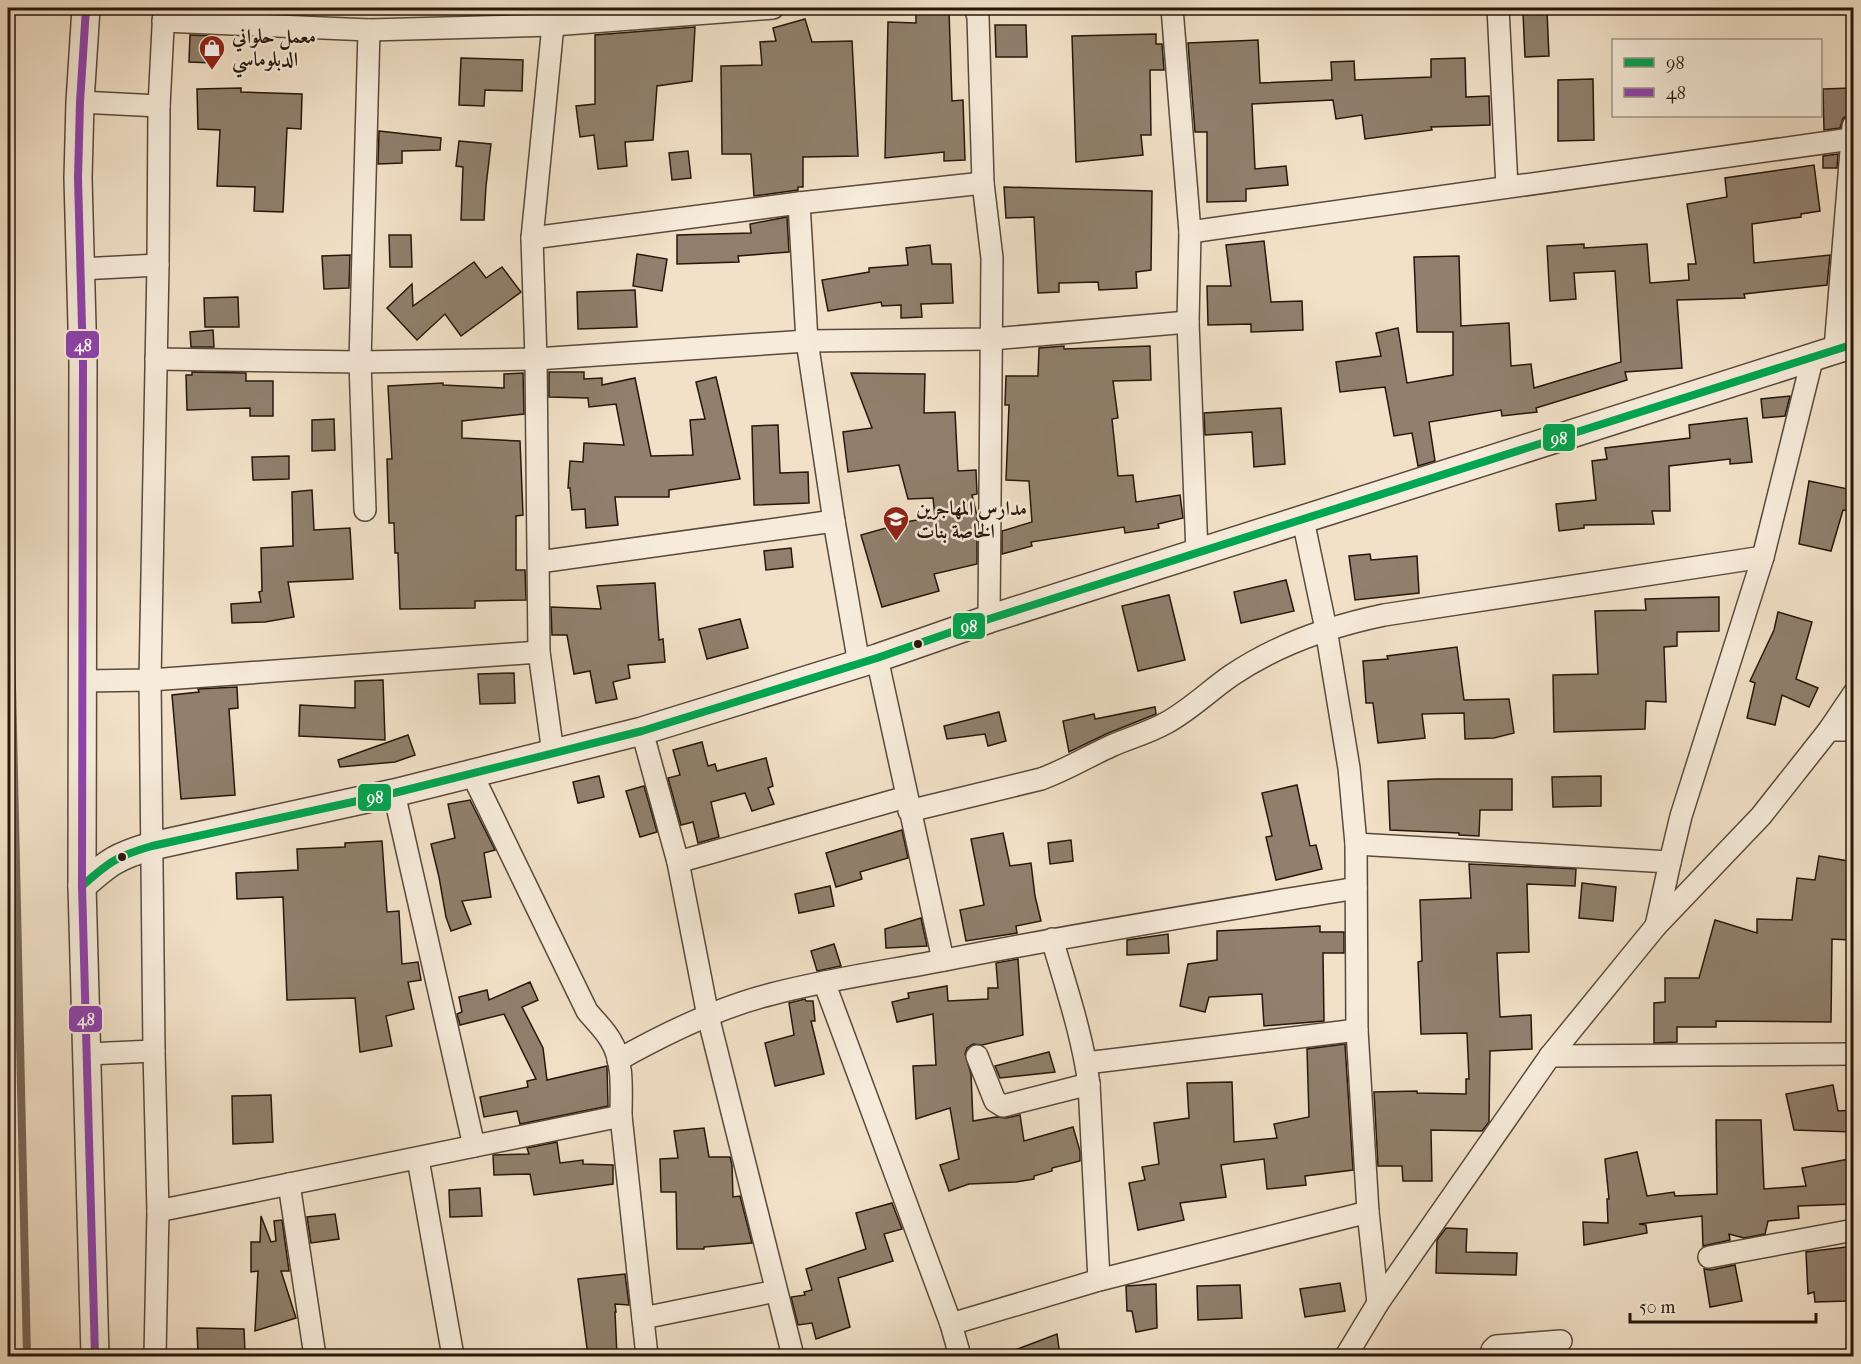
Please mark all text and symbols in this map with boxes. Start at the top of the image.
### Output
place label: معمل حلواني الدبلوماسي [231,25,316,78]
shop icon: معمل حلواني الدبلوماسي [197,33,227,71]
legend [1612,39,1822,117]
text: 98 [1666,53,1684,74]
text: 48 [1666,83,1686,104]
line badge: 48 [65,330,100,359]
text: 48 [73,336,92,356]
line badge: 98 [1542,423,1576,452]
text: 98 [1550,429,1567,449]
place label: مدارس المهاجرين الخاصة بنات [916,497,1027,544]
school or university icon: مدارس المهاجرين الخاصة بنات [881,504,911,542]
line badge: 98 [952,612,986,640]
text: 98 [960,617,977,637]
unlabelled marker [912,638,924,650]
line badge: 98 [357,783,392,812]
text: 98 [366,788,383,808]
unlabelled marker [116,851,128,863]
line badge: 48 [68,1005,103,1033]
text: 48 [76,1010,95,1030]
scale bar [1630,1286,1816,1324]
text: 50 m [1639,1297,1676,1318]

